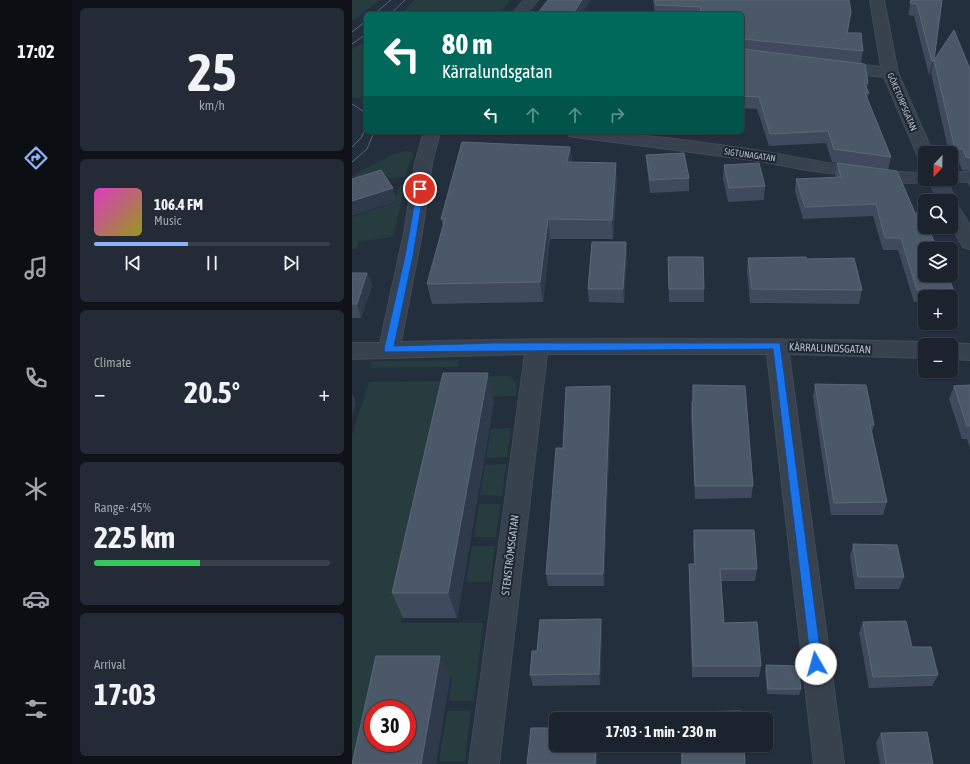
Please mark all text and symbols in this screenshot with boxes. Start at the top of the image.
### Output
icon: left [376,28,428,80]
text: 80 m [442,28,492,60]
text: 17:02 [17,41,55,62]
text: 25 [188,42,236,102]
text: Kärralundsgatan [442,61,553,82]
street label: GÖKETORPSGATAN [885,71,919,133]
text: km/h [199,98,225,113]
icon: left [480,104,502,126]
icon: ahead [522,104,544,126]
icon: ahead [564,104,586,126]
icon: right [606,104,628,126]
icon: directions [22,144,50,172]
street label: SIGTUNAGATAN [724,146,776,164]
north arrow [918,146,958,186]
map controls [918,146,958,378]
pin [403,172,437,206]
icon: arrive [409,178,431,200]
button: search [918,194,958,234]
text: 106.4 FM [154,196,203,213]
text: Music [154,213,181,228]
button: layers [918,242,958,282]
icon: previous [122,252,144,274]
icon: pause [201,252,223,274]
icon: next [280,252,302,274]
icon: music [22,254,50,282]
button: + [918,290,958,330]
button: − [918,338,958,378]
street label: KÄRRALUNDSGATAN [789,341,871,355]
text: Climate [94,355,131,370]
icon: phone [22,364,50,392]
text: 20.5° [184,375,240,409]
text: − [94,380,105,406]
text: + [319,380,330,406]
icon: climate [22,475,50,503]
text: Range · 45% [94,500,151,515]
street label: STENSTRÖMSGATAN [499,514,521,596]
text: 225 km [94,520,175,554]
icon: car [22,585,50,613]
position arrow [795,643,837,685]
text: Arrival [94,657,126,672]
text: 17:03 [94,677,156,711]
icon: filters [22,695,50,723]
speed limit sign: 30 [364,700,416,752]
text: 17:03 · 1 min · 230 m [606,723,716,740]

